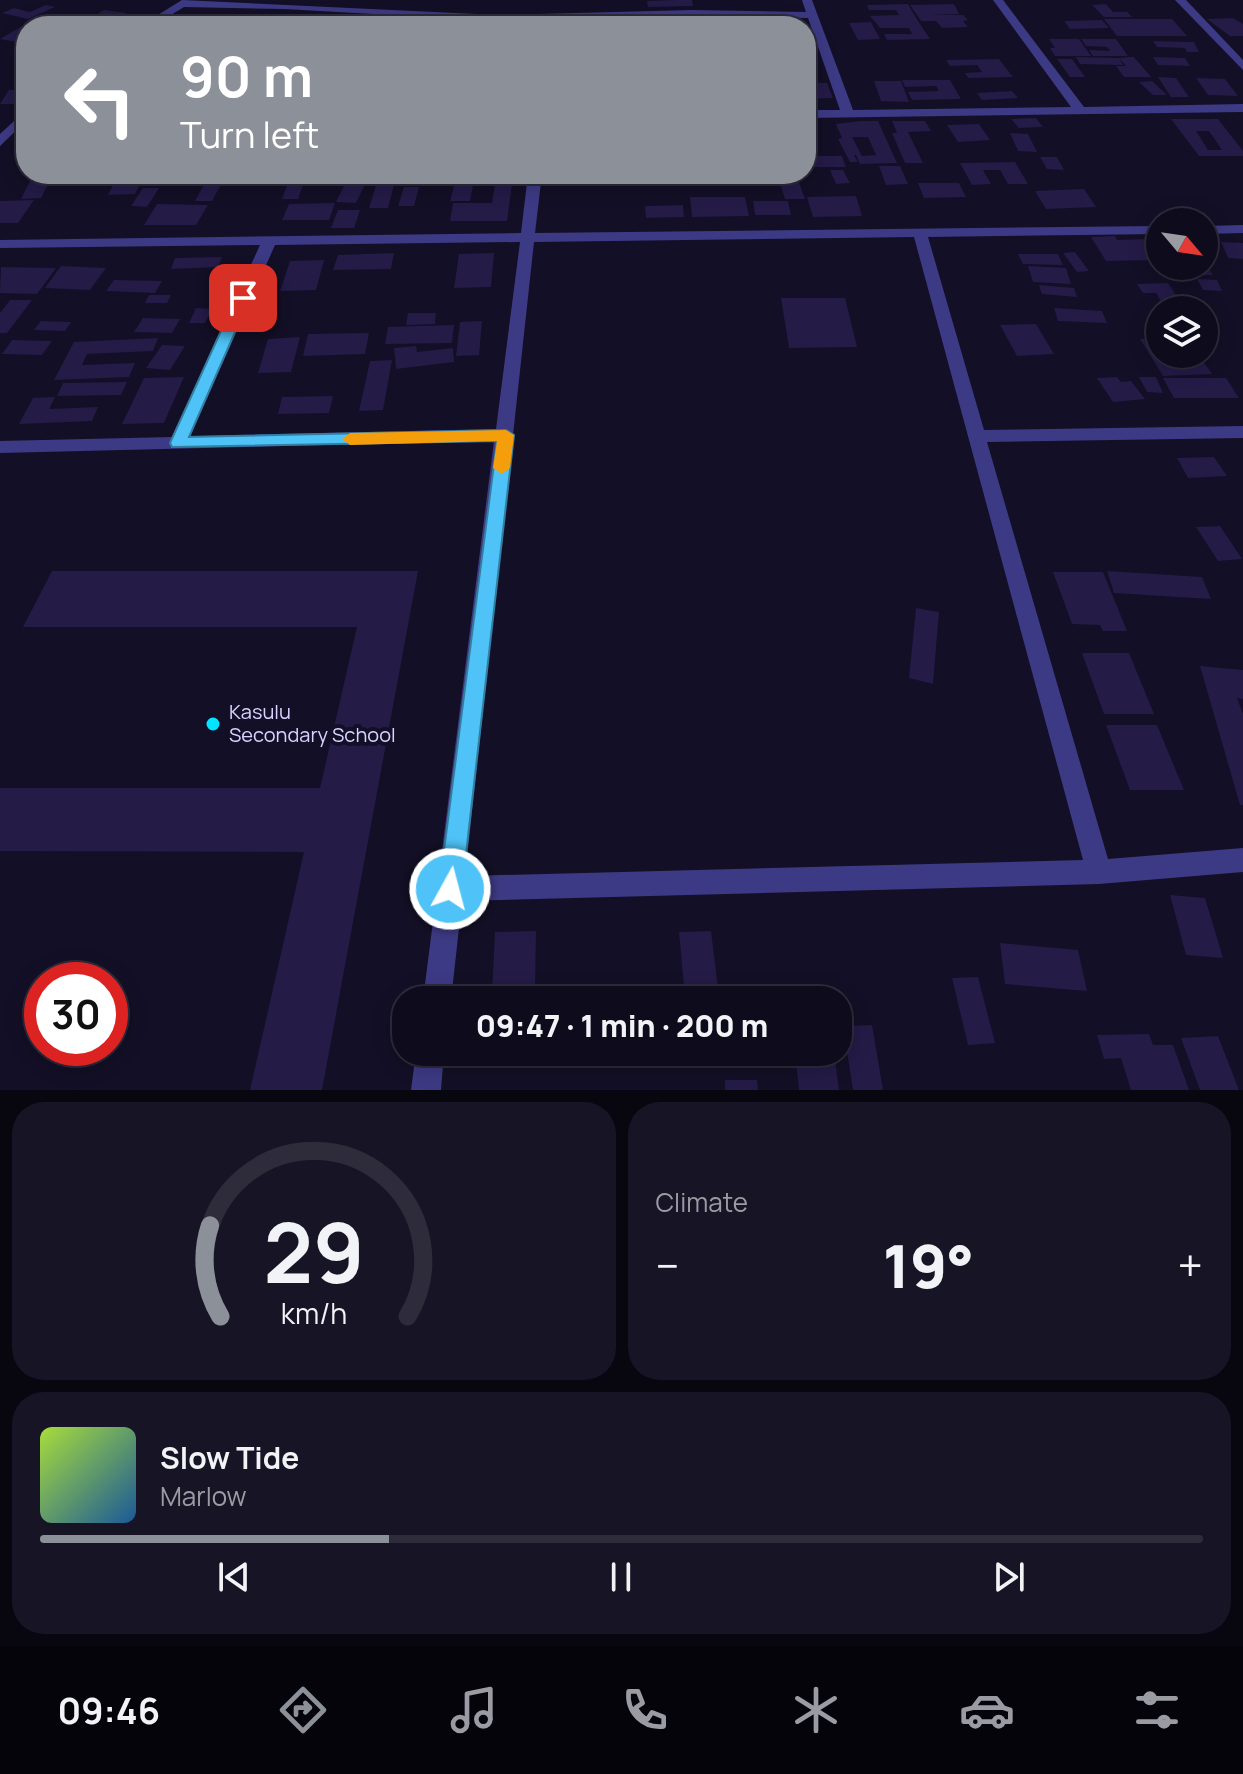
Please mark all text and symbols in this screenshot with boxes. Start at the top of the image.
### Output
text: 90 m [180,37,313,114]
icon: left [48,48,152,152]
text: Turn left [180,110,319,159]
north arrow [1146,208,1218,280]
map controls [1146,208,1218,368]
pin [209,264,277,332]
icon: arrive [221,276,265,320]
button: layers [1146,296,1218,368]
place label: Kasulu Secondary School [229,698,396,748]
marker: Kasulu Secondary School [204,715,222,733]
position arrow [408,847,492,931]
speed limit sign: 30 [24,962,128,1066]
text: 09:47 · 1 min · 200 m [476,1005,768,1046]
text: Climate [656,1184,748,1220]
text: 29 [263,1194,364,1308]
text: 19° [883,1224,974,1306]
text: − [656,1235,679,1295]
text: + [1178,1235,1203,1295]
text: km/h [281,1294,347,1333]
text: Slow Tide [160,1437,299,1478]
text: Marlow [160,1478,247,1514]
icon: previous [212,1555,256,1599]
icon: pause [599,1555,643,1599]
icon: next [987,1555,1031,1599]
icon: directions [275,1682,331,1738]
icon: music [446,1682,502,1738]
icon: phone [617,1682,673,1738]
icon: climate [788,1682,844,1738]
icon: car [959,1682,1015,1738]
icon: filters [1129,1682,1185,1738]
text: 09:46 [57,1686,160,1735]

